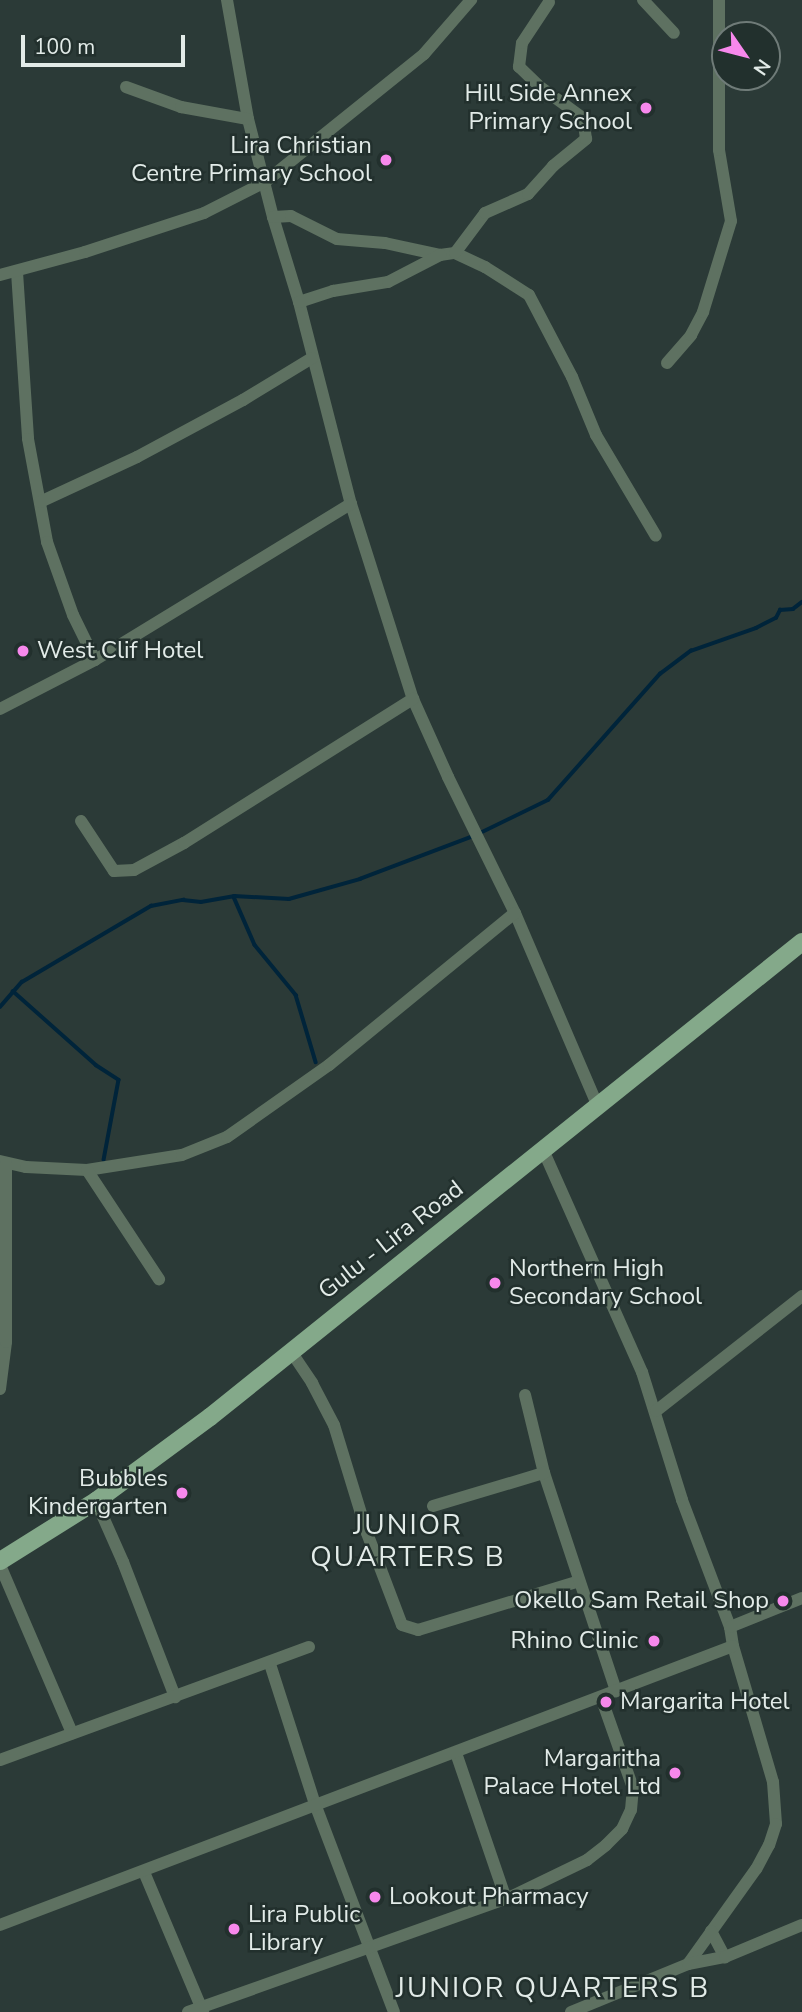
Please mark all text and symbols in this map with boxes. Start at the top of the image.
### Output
scale bar [24,21,189,65]
north arrow [711,21,781,91]
text: 100 m [34,33,95,61]
text: N [747,54,776,80]
place label: Hill Side Annex Primary School [465,80,632,136]
marker: Hill Side Annex Primary School [638,100,654,116]
place label: Lira Christian Centre Primary School [131,132,372,188]
marker: Lira Christian Centre Primary School [378,152,394,168]
place label: West Clif Hotel [37,637,203,665]
marker: West Clif Hotel [15,643,31,659]
street label: Gulu - Lira Road [313,1175,469,1305]
place label: Northern High Secondary School [509,1255,702,1311]
marker: Northern High Secondary School [487,1275,503,1291]
place label: Bubbles Kindergarten [28,1465,168,1521]
marker: Bubbles Kindergarten [174,1485,190,1501]
district label: JUNIOR QUARTERS B [311,1508,505,1574]
place label: Okello Sam Retail Shop [514,1587,769,1615]
marker: Okello Sam Retail Shop [775,1593,791,1609]
place label: Rhino Clinic [510,1627,638,1655]
marker: Rhino Clinic [644,1631,664,1651]
place label: Margarita Hotel [620,1688,790,1716]
marker: Margarita Hotel [598,1694,614,1710]
place label: Margaritha Palace Hotel Ltd [484,1745,661,1801]
marker: Margaritha Palace Hotel Ltd [667,1765,683,1781]
place label: Lookout Pharmacy [389,1883,589,1911]
marker: Lookout Pharmacy [367,1889,383,1905]
place label: Lira Public Library [248,1901,360,1957]
marker: Lira Public Library [226,1921,242,1937]
district label: JUNIOR QUARTERS B [398,1971,708,2005]

